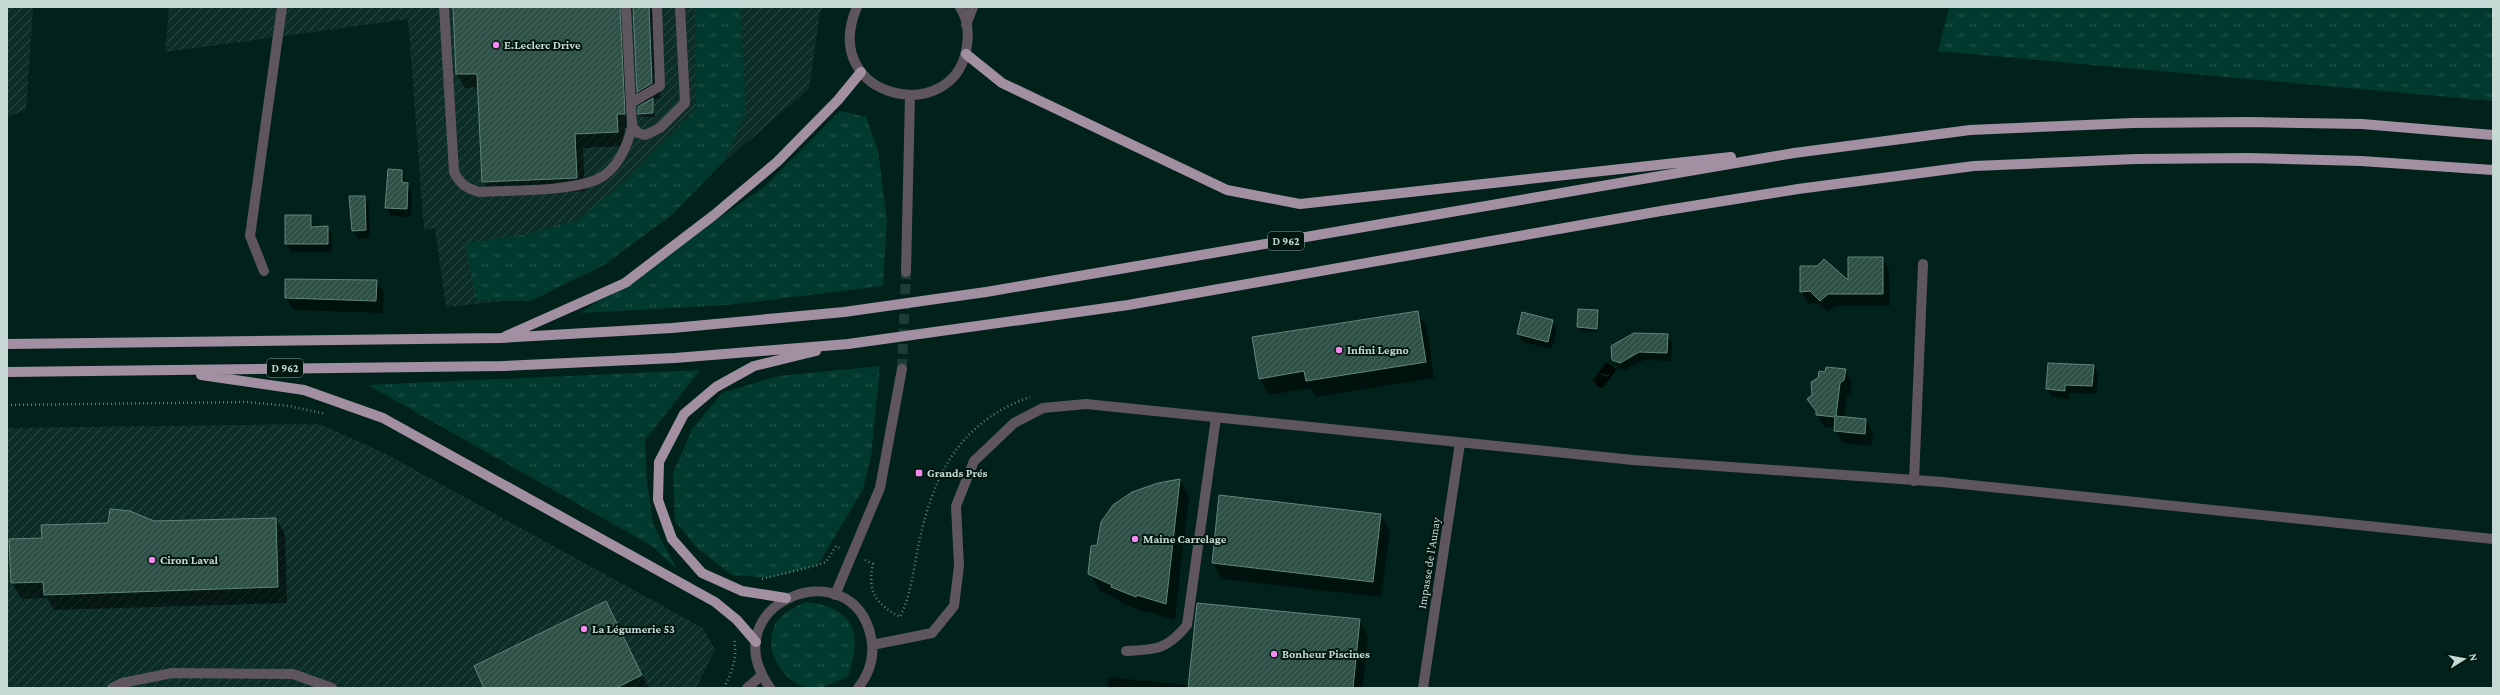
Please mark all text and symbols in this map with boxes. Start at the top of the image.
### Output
place label: E.Leclerc Drive [504,38,581,52]
marker: E.Leclerc Drive [491,40,501,50]
road number: D 962 [1268,232,1304,250]
place label: Infini Legno [1347,343,1409,357]
marker: Infini Legno [1334,345,1344,355]
road number: D 962 [267,359,303,377]
place label: Grands Prés [927,466,988,480]
marker: Grands Prés [914,468,924,478]
street label: Impasse de l'Aunay [1415,516,1443,610]
place label: Maine Carrelage [1143,532,1227,546]
marker: Maine Carrelage [1130,534,1140,544]
place label: Ciron Laval [160,553,218,567]
marker: Ciron Laval [147,555,157,565]
place label: La Légumerie 53 [592,622,675,636]
marker: La Légumerie 53 [579,624,589,634]
north arrow [2444,639,2484,679]
place label: Bonheur Piscines [1282,647,1370,661]
marker: Bonheur Piscines [1269,649,1279,659]
text: N [2467,652,2481,662]

